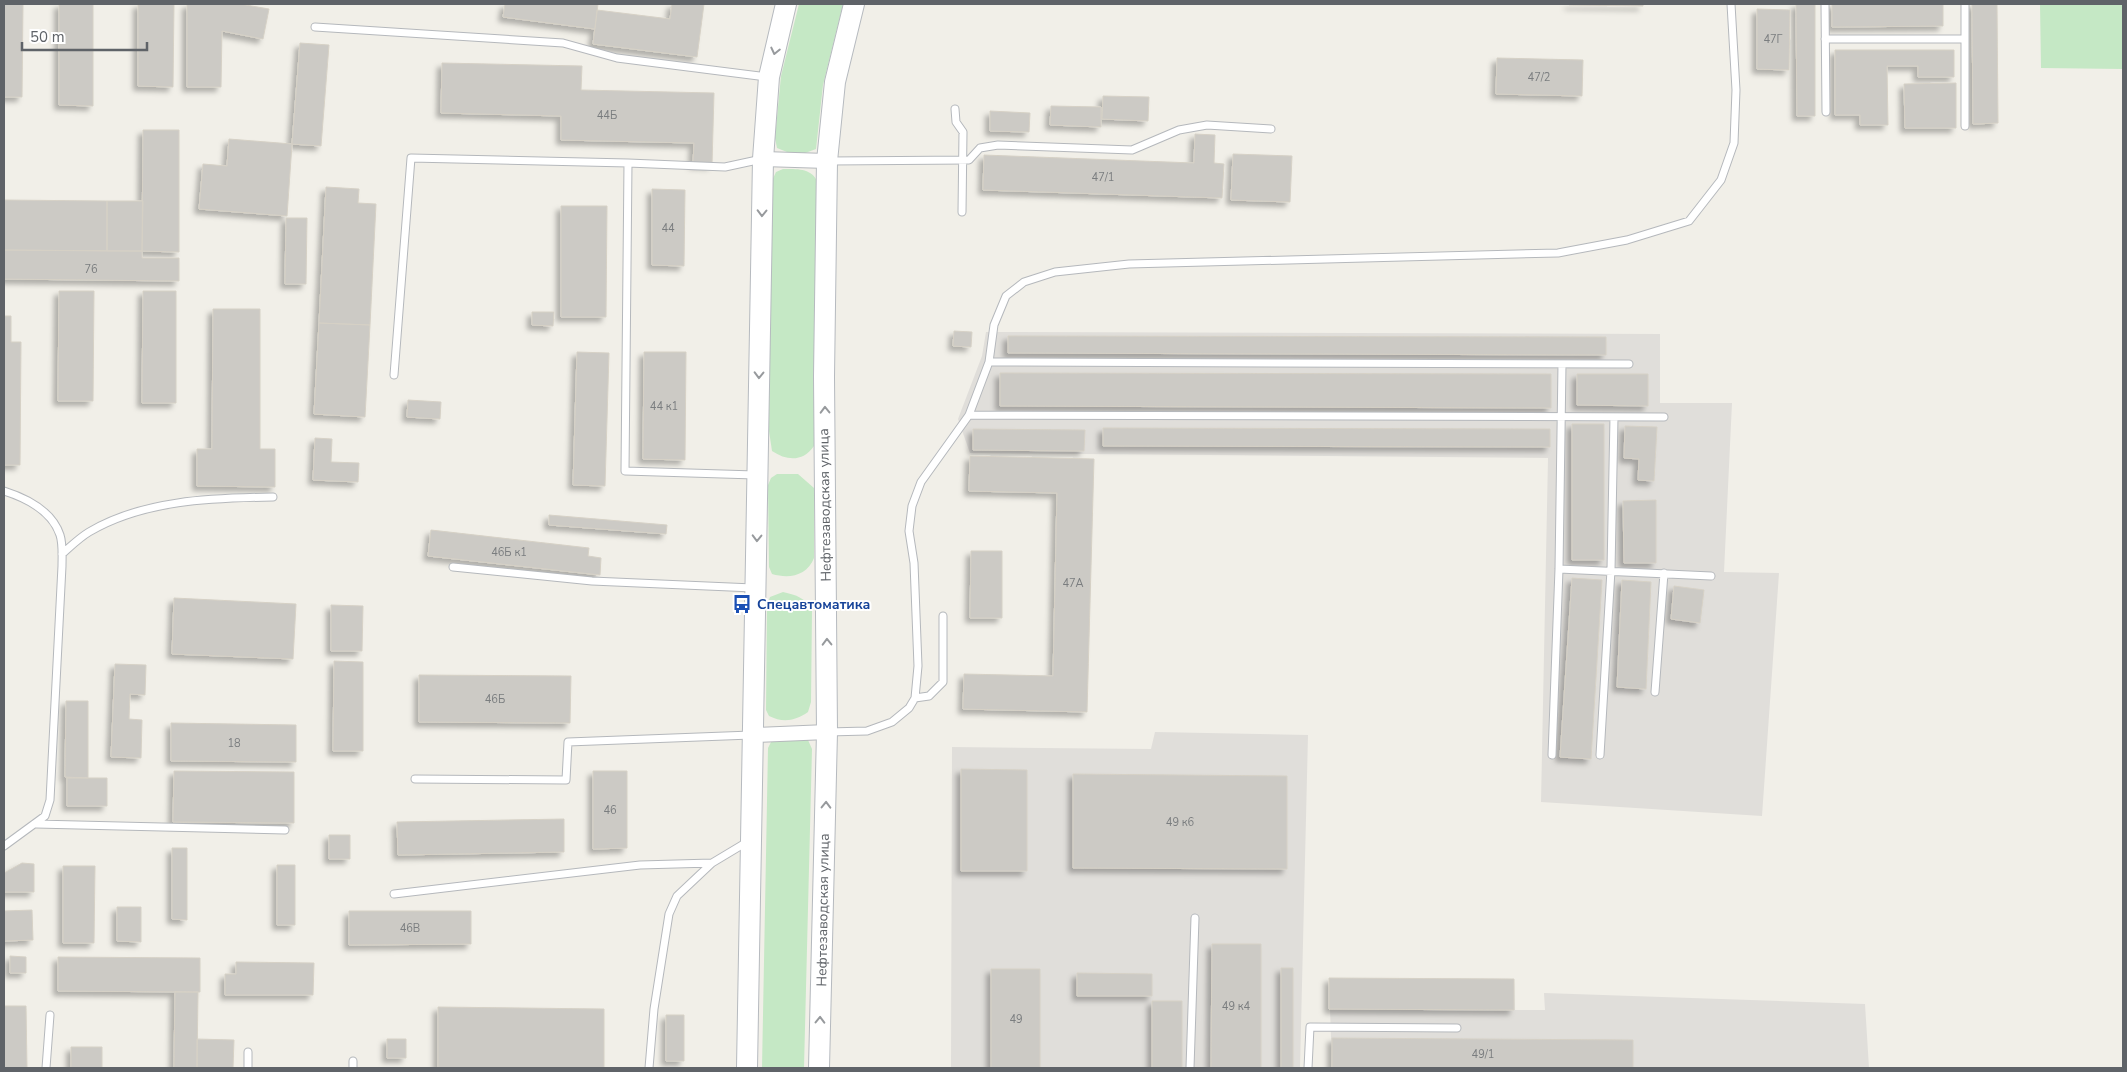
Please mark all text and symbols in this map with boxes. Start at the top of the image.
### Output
scale bar [22,20,148,52]
text: 50 m [30,27,65,47]
house number: 47Г [1763,32,1783,47]
one-way arrow [770,47,781,56]
house number: 47/2 [1528,70,1550,85]
house number: 44Б [597,108,617,123]
house number: 47/1 [1092,170,1114,185]
one-way arrow [756,209,767,217]
house number: 44 [661,221,675,236]
house number: 76 [84,262,98,277]
one-way arrow [754,372,764,380]
house number: 44 к1 [650,399,678,414]
one-way arrow [820,405,830,413]
street label: Нефтезаводская улица [814,428,836,582]
one-way arrow [752,534,762,542]
house number: 46Б к1 [491,545,527,560]
house number: 47А [1062,576,1084,591]
bus stop icon: Спецавтоматика [731,593,753,615]
place label: Спецавтоматика [757,595,870,614]
one-way arrow [822,638,832,646]
house number: 46Б [485,692,505,707]
house number: 18 [227,736,241,751]
one-way arrow [820,800,831,808]
house number: 46 [603,803,617,818]
house number: 49 к6 [1166,815,1195,830]
street label: Нефтезаводская улица [812,833,834,987]
house number: 46В [400,921,420,936]
house number: 49 к4 [1222,999,1251,1014]
house number: 49 [1009,1012,1023,1027]
one-way arrow [815,1015,825,1023]
house number: 49/1 [1472,1047,1494,1062]

